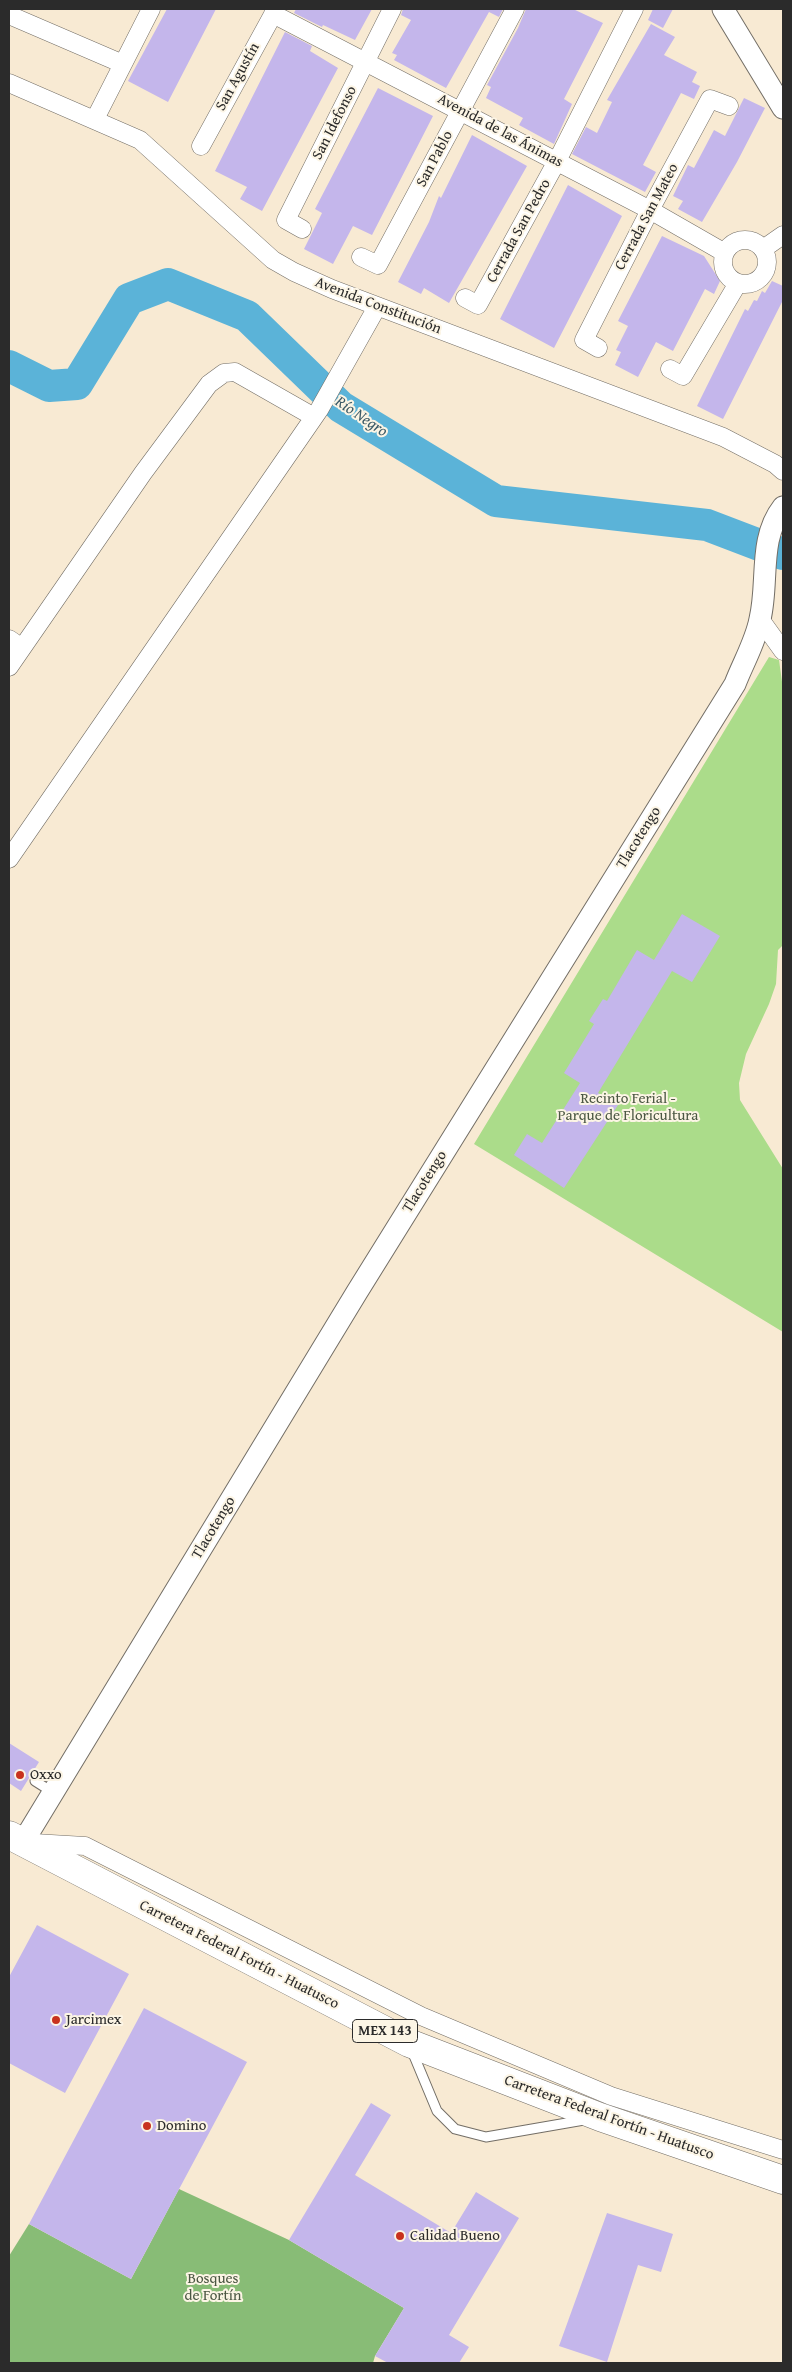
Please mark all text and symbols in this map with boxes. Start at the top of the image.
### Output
street label: San Agustín [212,40,264,114]
street label: San Idefonso [309,83,361,163]
street label: Avenida de las Ánimas [434,90,566,172]
street label: San Pablo [413,128,457,190]
street label: Cerrada San Mateo [611,160,683,274]
street label: Cerrada San Pedro [483,176,555,286]
street label: Avenida Constitución [312,274,444,338]
water label: Río Negro [331,393,391,441]
street label: Tlacotengo [613,804,665,872]
park label: Recinto Ferial - Parque de Floricultura [558,1090,698,1125]
street label: Tlacotengo [399,1148,451,1216]
street label: Tlacotengo [188,1493,240,1563]
place label: Oxxo [30,1766,62,1784]
marker: Oxxo [14,1769,26,1781]
street label: Carretera Federal Fortín - Huatusco [136,1897,342,2013]
place label: Jarcimex [66,2011,121,2029]
marker: Jarcimex [50,2014,62,2026]
road number: MEX 143 [352,2020,418,2042]
street label: Carretera Federal Fortín - Huatusco [502,2072,716,2164]
place label: Domino [157,2117,206,2135]
marker: Domino [141,2120,153,2132]
place label: Calidad Bueno [410,2227,500,2245]
marker: Calidad Bueno [394,2230,406,2242]
park label: Bosques de Fortín [185,2270,241,2305]

